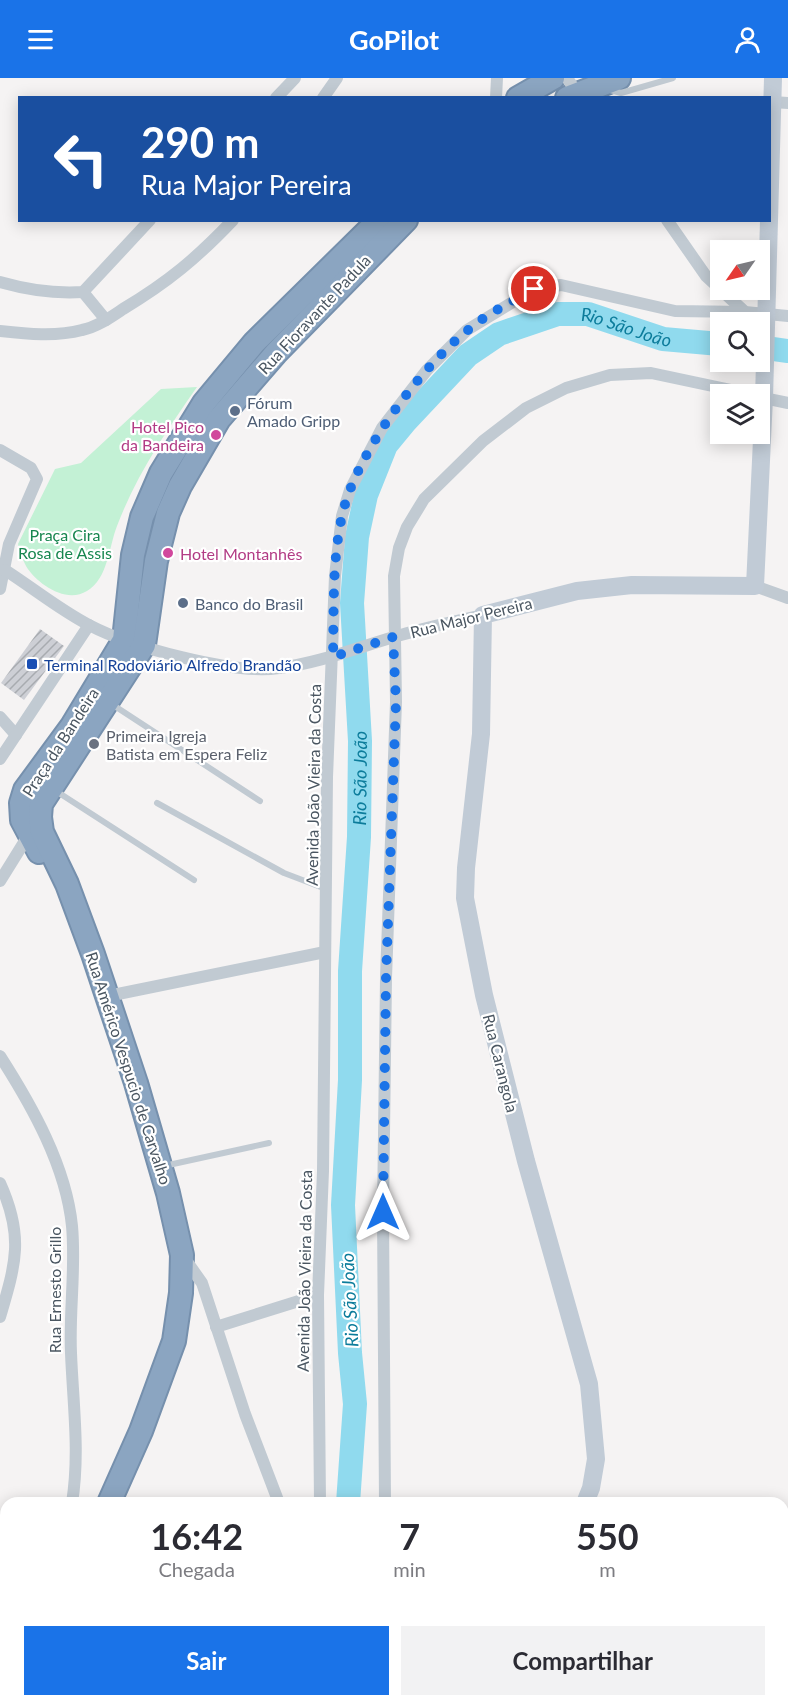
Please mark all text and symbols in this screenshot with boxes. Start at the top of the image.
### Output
icon: menu [24,23,57,56]
text: GoPilot [349,23,439,56]
icon: person [731,23,764,56]
text: 290 m [141,117,259,167]
icon: left [42,120,120,198]
text: Rua Major Pereira [141,168,352,201]
north arrow [710,240,770,300]
map controls [710,240,770,444]
street label: Rua Fioravante Padula [254,250,374,378]
pin [508,263,559,314]
icon: arrive [517,272,550,305]
water label: Rio São João [581,303,672,351]
button: search [710,312,770,372]
button: layers [710,384,770,444]
place label: Fórum Amado Gripp [247,393,340,430]
marker: Fórum Amado Gripp [228,404,242,418]
place label: Hotel Pico da Bandeira [121,417,204,454]
marker: Hotel Pico da Bandeira [209,428,223,442]
park label: Praça Cira Rosa de Assis [18,525,112,562]
place label: Hotel Montanhês [180,544,302,563]
marker: Hotel Montanhês [161,546,175,560]
street label: Rua Major Pereira [408,593,534,641]
place label: Banco do Brasil [195,594,303,613]
marker: Banco do Brasil [176,596,190,610]
place label: Terminal Rodoviário Alfredo Brandão [44,655,301,674]
marker: Terminal Rodoviário Alfredo Brandão [25,657,39,671]
street label: Praça da Bandeira [18,684,102,800]
street label: Avenida João Vieira da Costa [302,684,324,886]
place label: Primeira Igreja Batista em Espera Feliz [106,726,267,763]
water label: Rio São João [348,730,371,825]
marker: Primeira Igreja Batista em Espera Feliz [87,737,101,751]
street label: Rua Américo Vespucio de Carvalho [82,949,176,1187]
street label: Rua Carangola [480,1012,522,1114]
street label: Avenida João Vieira da Costa [293,1170,315,1372]
position arrow [351,1180,415,1244]
street label: Rua Ernesto Grillo [45,1227,64,1353]
water label: Rio São João [336,1252,362,1348]
text: 16:42 [150,1514,243,1558]
text: 7 [399,1514,420,1558]
text: 550 [576,1514,639,1558]
text: Chegada [158,1557,235,1581]
text: min [393,1557,426,1581]
text: m [599,1557,616,1581]
button: Sair [24,1626,389,1695]
button: Compartilhar [401,1626,765,1695]

